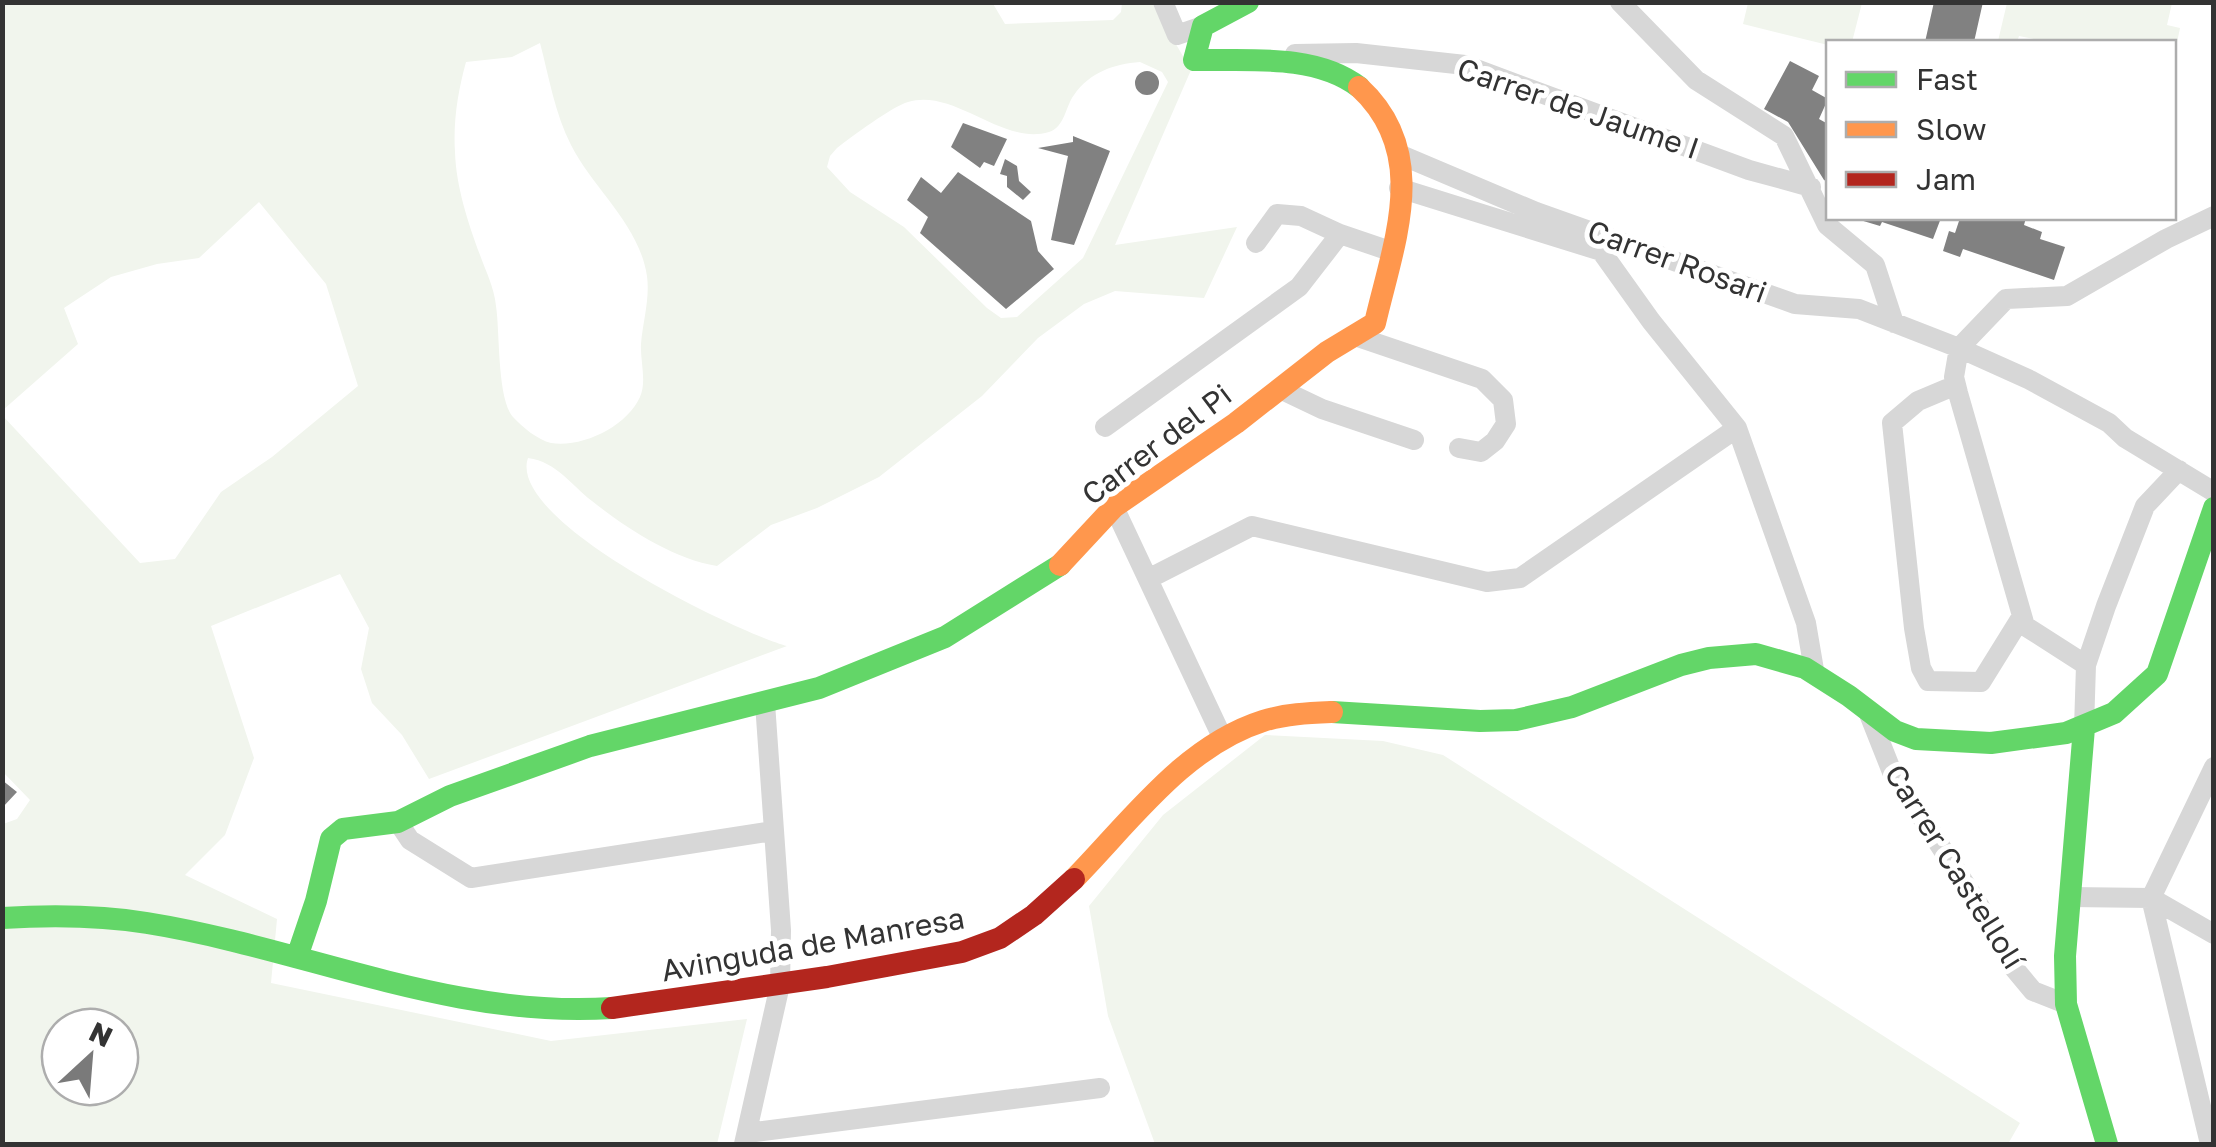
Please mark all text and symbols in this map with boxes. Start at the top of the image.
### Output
legend [1826,40,2176,220]
street label: Carrer de Jaume I [1453,50,1704,166]
text: Fast [1916,61,1978,97]
text: Slow [1916,111,1987,147]
text: Jam [1916,161,1976,197]
street label: Carrer Rosari [1583,212,1772,310]
street label: Carrer del Pi [1075,376,1238,512]
street label: Carrer Castellolí [1878,758,2033,977]
street label: Avinguda de Manresa [658,900,967,988]
north arrow [40,1007,140,1107]
text: N [84,1015,118,1054]

